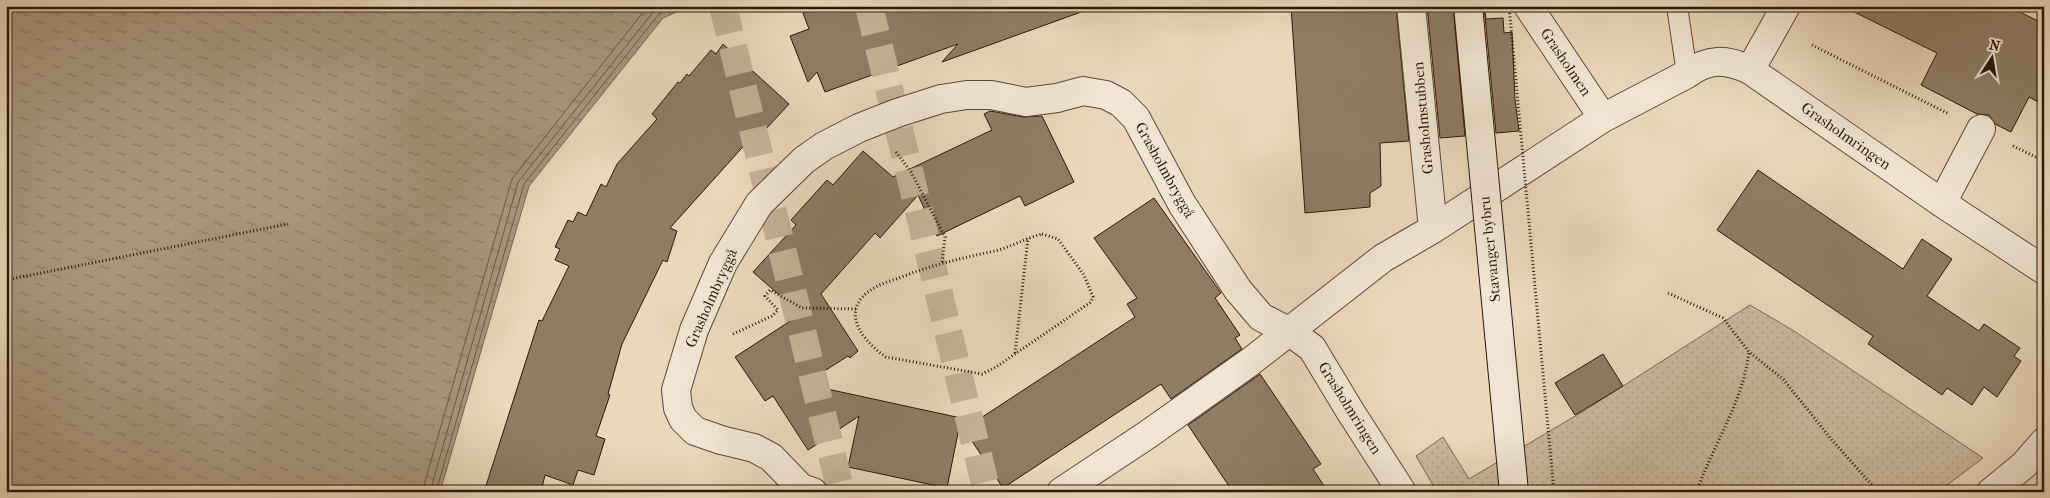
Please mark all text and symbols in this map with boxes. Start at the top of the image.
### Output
street label: Grasholmen [1537,25,1595,100]
north arrow [1968,32,2018,82]
text: N [1988,36,2002,55]
street label: Grasholmstubben [1409,61,1437,175]
street label: Grasholmringen [1798,98,1895,174]
street label: Grasholmbryggå [1131,119,1199,222]
street label: Stavanger bybru [1475,195,1504,303]
street label: Grasholmbryggå [681,245,741,350]
street label: Grasholmringen [1314,358,1386,458]

